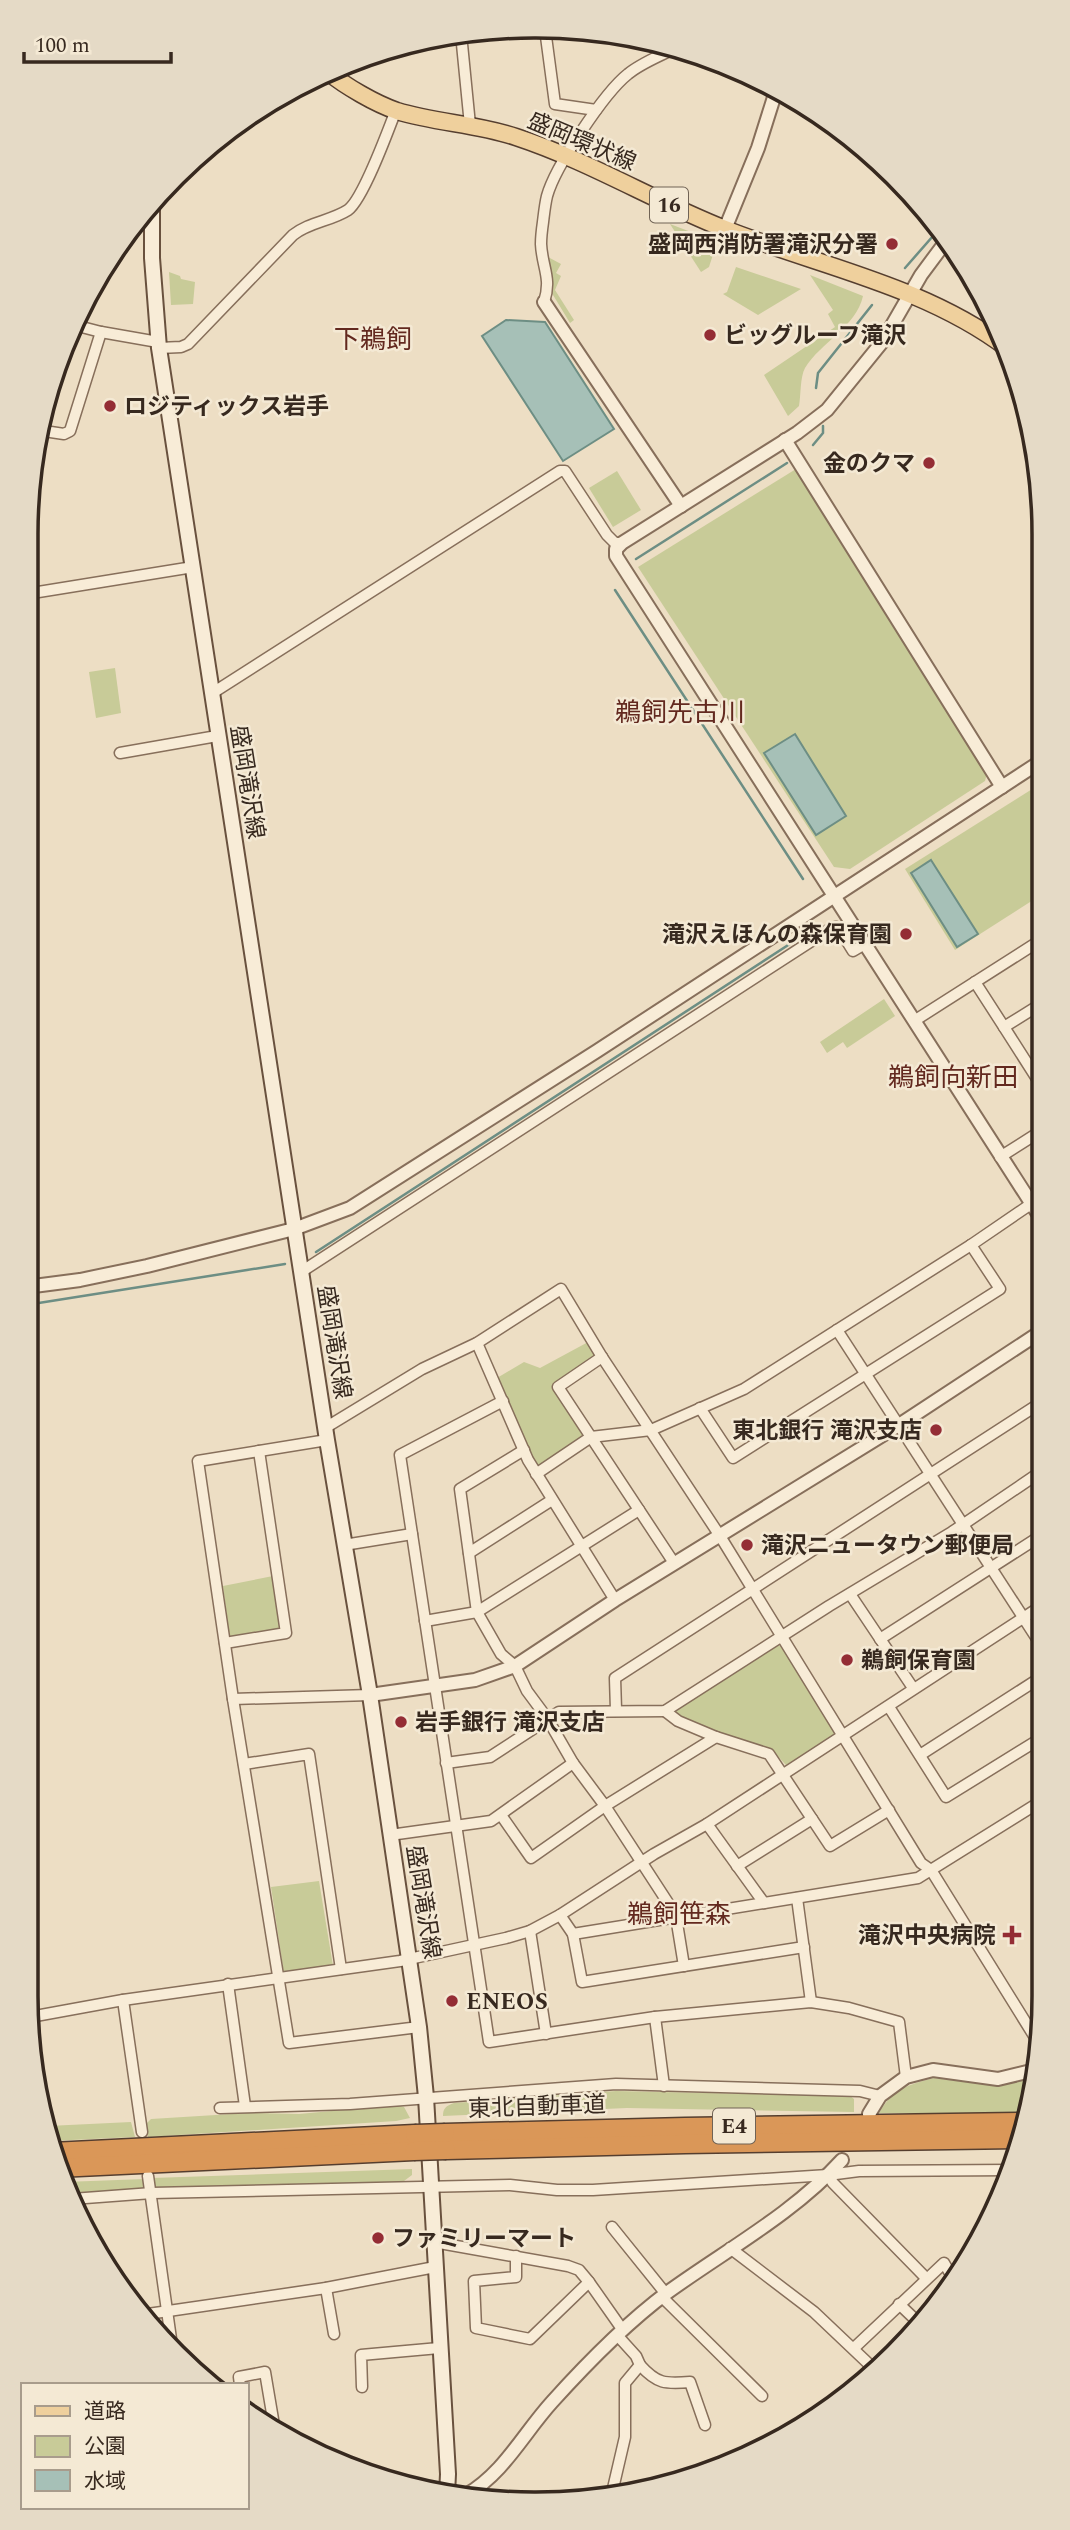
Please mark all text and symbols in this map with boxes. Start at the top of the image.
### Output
scale bar [24,21,172,65]
text: 100 m [35,30,90,62]
street label: 盛岡環状線 [522,104,641,181]
road number: 16 [650,188,688,222]
place label: 盛岡西消防署滝沢分署 [648,228,878,263]
marker: 盛岡西消防署滝沢分署 [884,236,900,252]
place label: ビッグルーフ滝沢 [724,319,907,354]
district label: 下鵜飼 [334,320,412,360]
marker: ビッグルーフ滝沢 [702,327,718,343]
place label: ロジティックス岩手 [124,390,329,425]
marker: ロジティックス岩手 [102,398,118,414]
place label: 金のクマ [823,447,915,482]
marker: 金のクマ [921,455,937,471]
district label: 鵜飼先古川 [615,693,745,733]
street label: 盛岡滝沢線 [220,723,273,842]
place label: 滝沢えほんの森保育園 [662,918,892,953]
marker: 滝沢えほんの森保育園 [898,926,914,942]
district label: 鵜飼向新田 [888,1058,1018,1098]
street label: 盛岡滝沢線 [307,1283,360,1402]
place label: 東北銀行 滝沢支店 [732,1414,922,1449]
marker: 東北銀行 滝沢支店 [928,1422,944,1438]
place label: 滝沢ニュータウン郵便局 [761,1529,1014,1564]
marker: 滝沢ニュータウン郵便局 [739,1537,755,1553]
place label: 鵜飼保育園 [861,1644,976,1679]
marker: 鵜飼保育園 [839,1652,855,1668]
place label: 岩手銀行 滝沢支店 [415,1706,605,1741]
marker: 岩手銀行 滝沢支店 [393,1714,409,1730]
street label: 盛岡滝沢線 [396,1843,449,1962]
district label: 鵜飼笹森 [627,1895,731,1935]
place label: 滝沢中央病院 [858,1919,996,1954]
marker: 滝沢中央病院 [1002,1925,1022,1945]
place label: ENEOS [466,1985,548,2020]
marker: ENEOS [444,1993,460,2009]
street label: 東北自動車道 [467,2088,607,2127]
road number: E4 [713,2108,755,2144]
place label: ファミリーマート [392,2222,576,2257]
marker: ファミリーマート [370,2230,386,2246]
legend [21,2383,248,2509]
text: 道路 [84,2396,126,2428]
text: 公園 [84,2431,126,2463]
text: 水域 [84,2466,126,2498]

